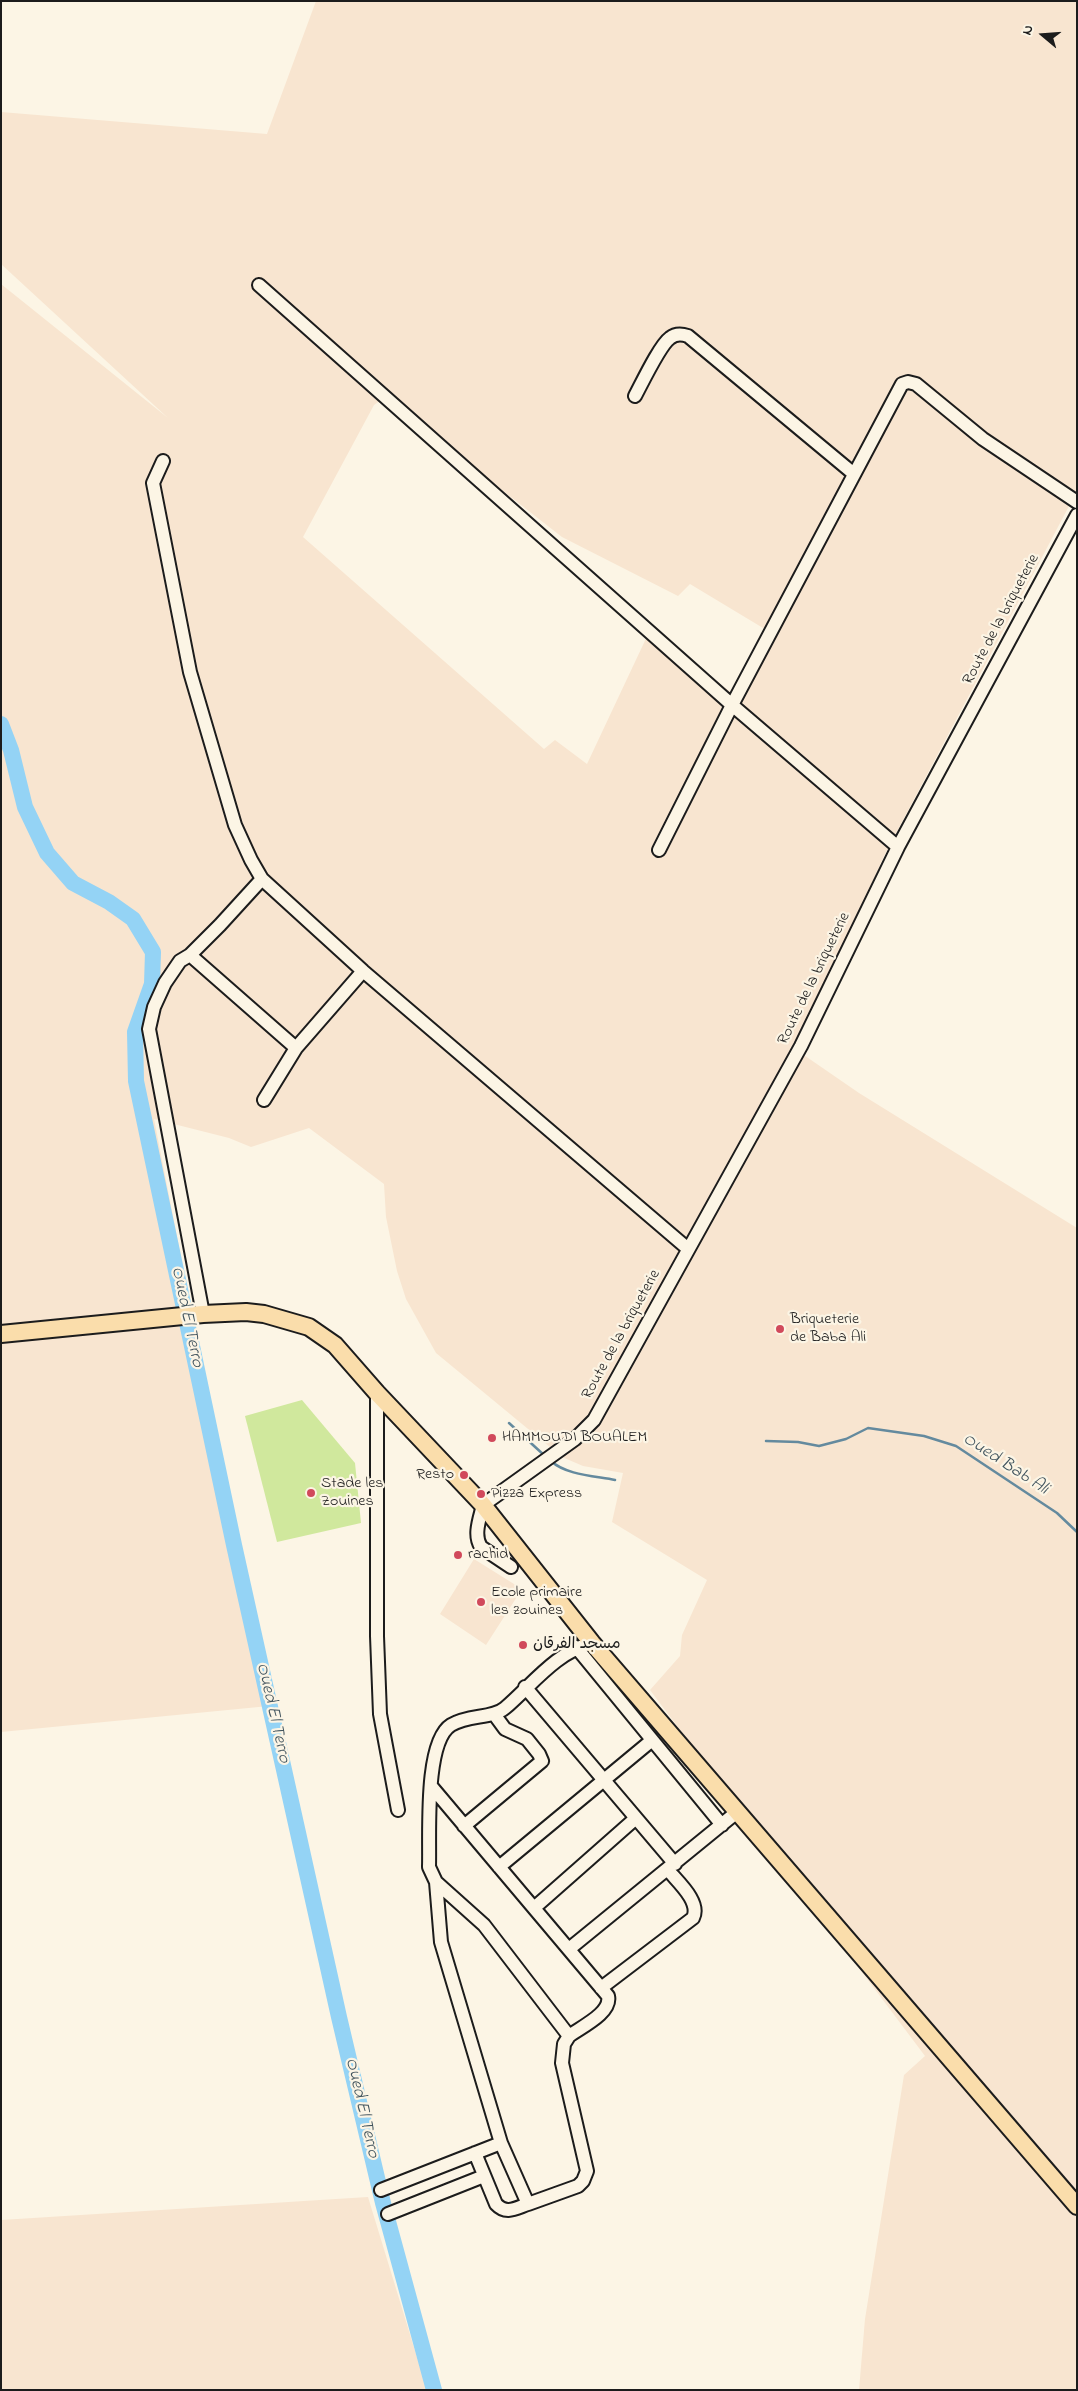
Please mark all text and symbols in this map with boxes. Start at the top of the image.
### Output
north arrow [1018,10,1068,60]
text: N [1017,22,1040,38]
street label: Route de la briqueterie [959,551,1045,689]
street label: Route de la briqueterie [775,910,855,1048]
water label: Oued El Terro [165,1265,207,1369]
street label: Route de la briqueterie [578,1267,666,1403]
place label: Briqueterie de Baba Ali [790,1310,866,1348]
marker: Briqueterie de Baba Ali [774,1323,786,1335]
place label: HAMMOUDI BOUALEM [502,1428,647,1448]
water label: Oued Bab Ali [958,1429,1052,1501]
marker: HAMMOUDI BOUALEM [486,1432,498,1444]
place label: Resto [416,1465,454,1485]
marker: Resto [458,1469,470,1481]
place label: Stade les Zouines [321,1474,383,1512]
place label: Pizza Express [491,1484,582,1504]
marker: Stade les Zouines [305,1487,317,1499]
marker: Pizza Express [475,1488,487,1500]
place label: rachid [468,1545,508,1565]
marker: rachid [452,1549,464,1561]
place label: Ecole primaire les zouines [491,1583,582,1621]
marker: Ecole primaire les zouines [475,1596,487,1608]
place label: مسجد الفرقان [533,1635,621,1655]
marker: مسجد الفرقان [517,1639,529,1651]
water label: Oued El Terro [250,1661,294,1765]
water label: Oued El Terro [339,2056,383,2160]

